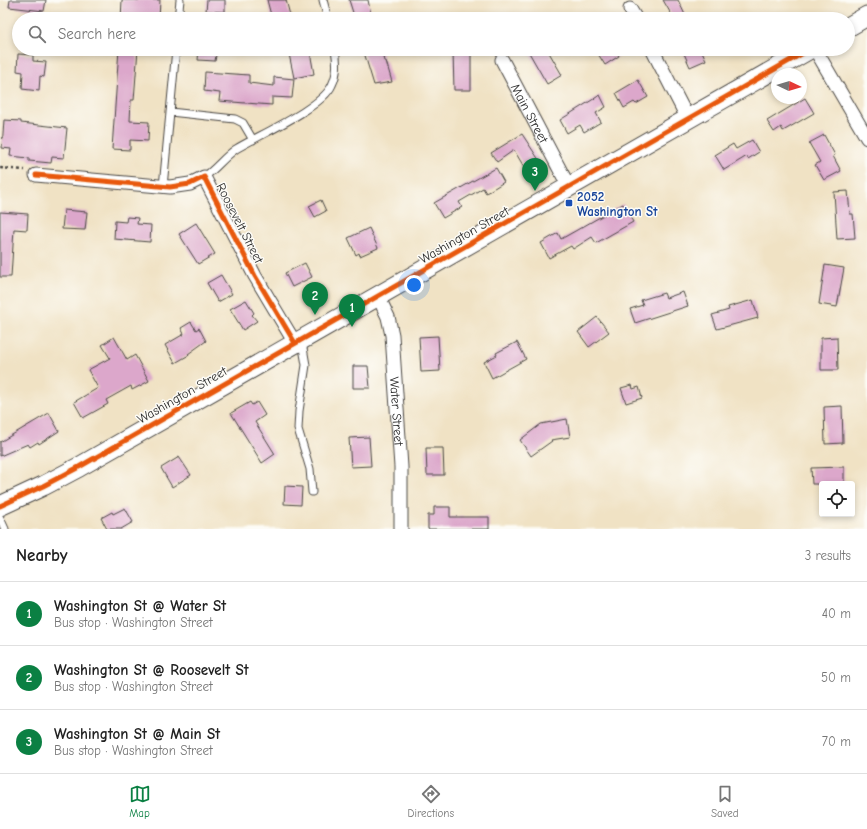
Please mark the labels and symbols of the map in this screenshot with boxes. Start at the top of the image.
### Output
north arrow [771,68,807,104]
street label: Main Street [508,81,552,146]
pin: 3 [522,158,548,191]
street label: Roosevelt Street [213,180,267,267]
place label: 2052 Washington St [577,189,658,219]
marker: 2052 Washington St [564,198,574,208]
street label: Washington Street [417,203,513,267]
your location [404,275,424,295]
pin: 2 [302,282,328,315]
pin: 1 [339,294,365,327]
street label: Washington Street [135,363,231,427]
street label: Water Street [387,376,407,447]

